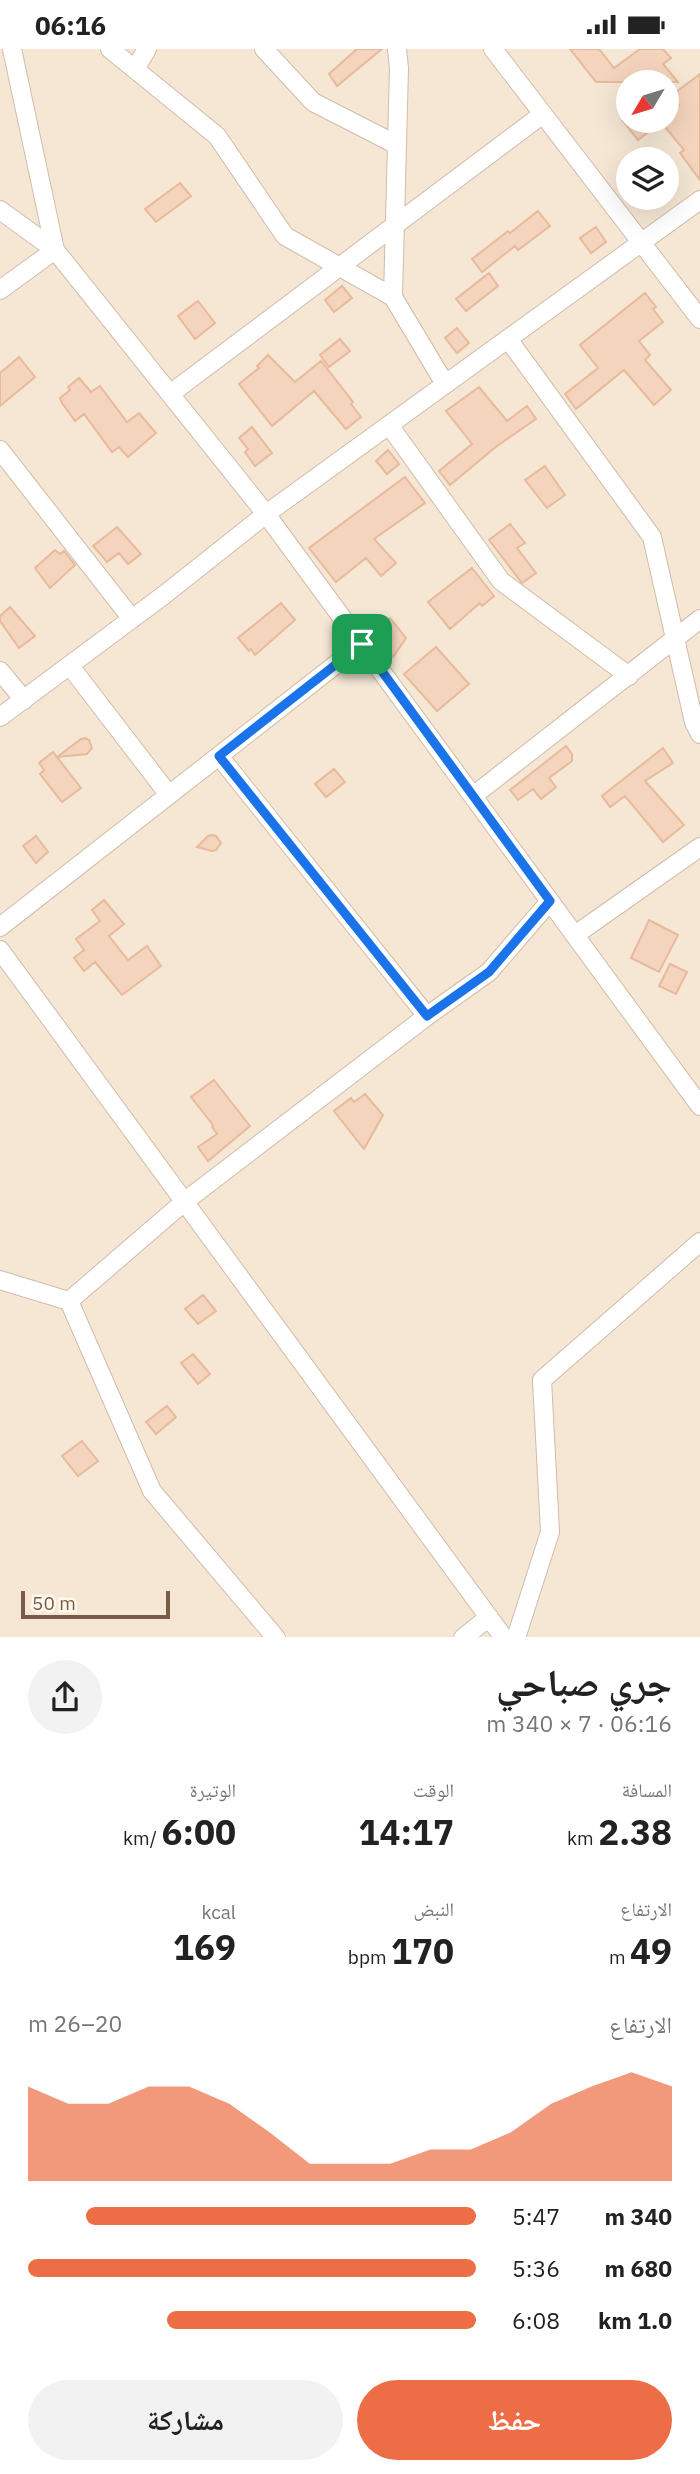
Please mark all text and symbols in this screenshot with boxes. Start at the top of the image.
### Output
text: 06:16 [35,8,106,42]
north arrow [616,70,679,133]
map controls [616,70,679,210]
button: layers [616,147,679,210]
pin [332,614,392,674]
icon: arrive [343,625,381,663]
scale bar [21,1589,170,1620]
text: 50 m [32,1591,76,1615]
text: جري صباحي [496,1657,672,1706]
button: share [28,1660,102,1734]
text: 06:16 · 7 × 340 m [486,1708,672,1738]
text: الوتيرة [190,1778,236,1802]
text: الوقت [413,1778,454,1802]
text: المسافة [622,1778,672,1802]
text: 6:00 [161,1809,236,1855]
text: 14:17 [358,1809,454,1855]
text: 2.38 [598,1809,672,1855]
text: /km [123,1826,161,1850]
text: km [567,1826,598,1850]
text: النبض [413,1897,454,1921]
text: الارتفاع [620,1897,672,1921]
text: kcal [201,1900,236,1924]
text: 169 [173,1924,236,1970]
text: 170 [391,1928,454,1974]
text: 49 [630,1928,672,1974]
text: bpm [348,1945,391,1969]
text: m [609,1945,630,1969]
text: 20–26 m [28,2008,122,2038]
text: الارتفاع [609,2009,672,2039]
text: 5:47 [512,2201,560,2231]
text: 340 m [605,2201,672,2231]
text: 5:36 [512,2253,560,2283]
text: 680 m [605,2253,672,2283]
text: 6:08 [512,2305,560,2335]
text: 1.0 km [598,2305,672,2335]
button: مشاركة [28,2380,343,2460]
button: حفظ [357,2380,672,2460]

